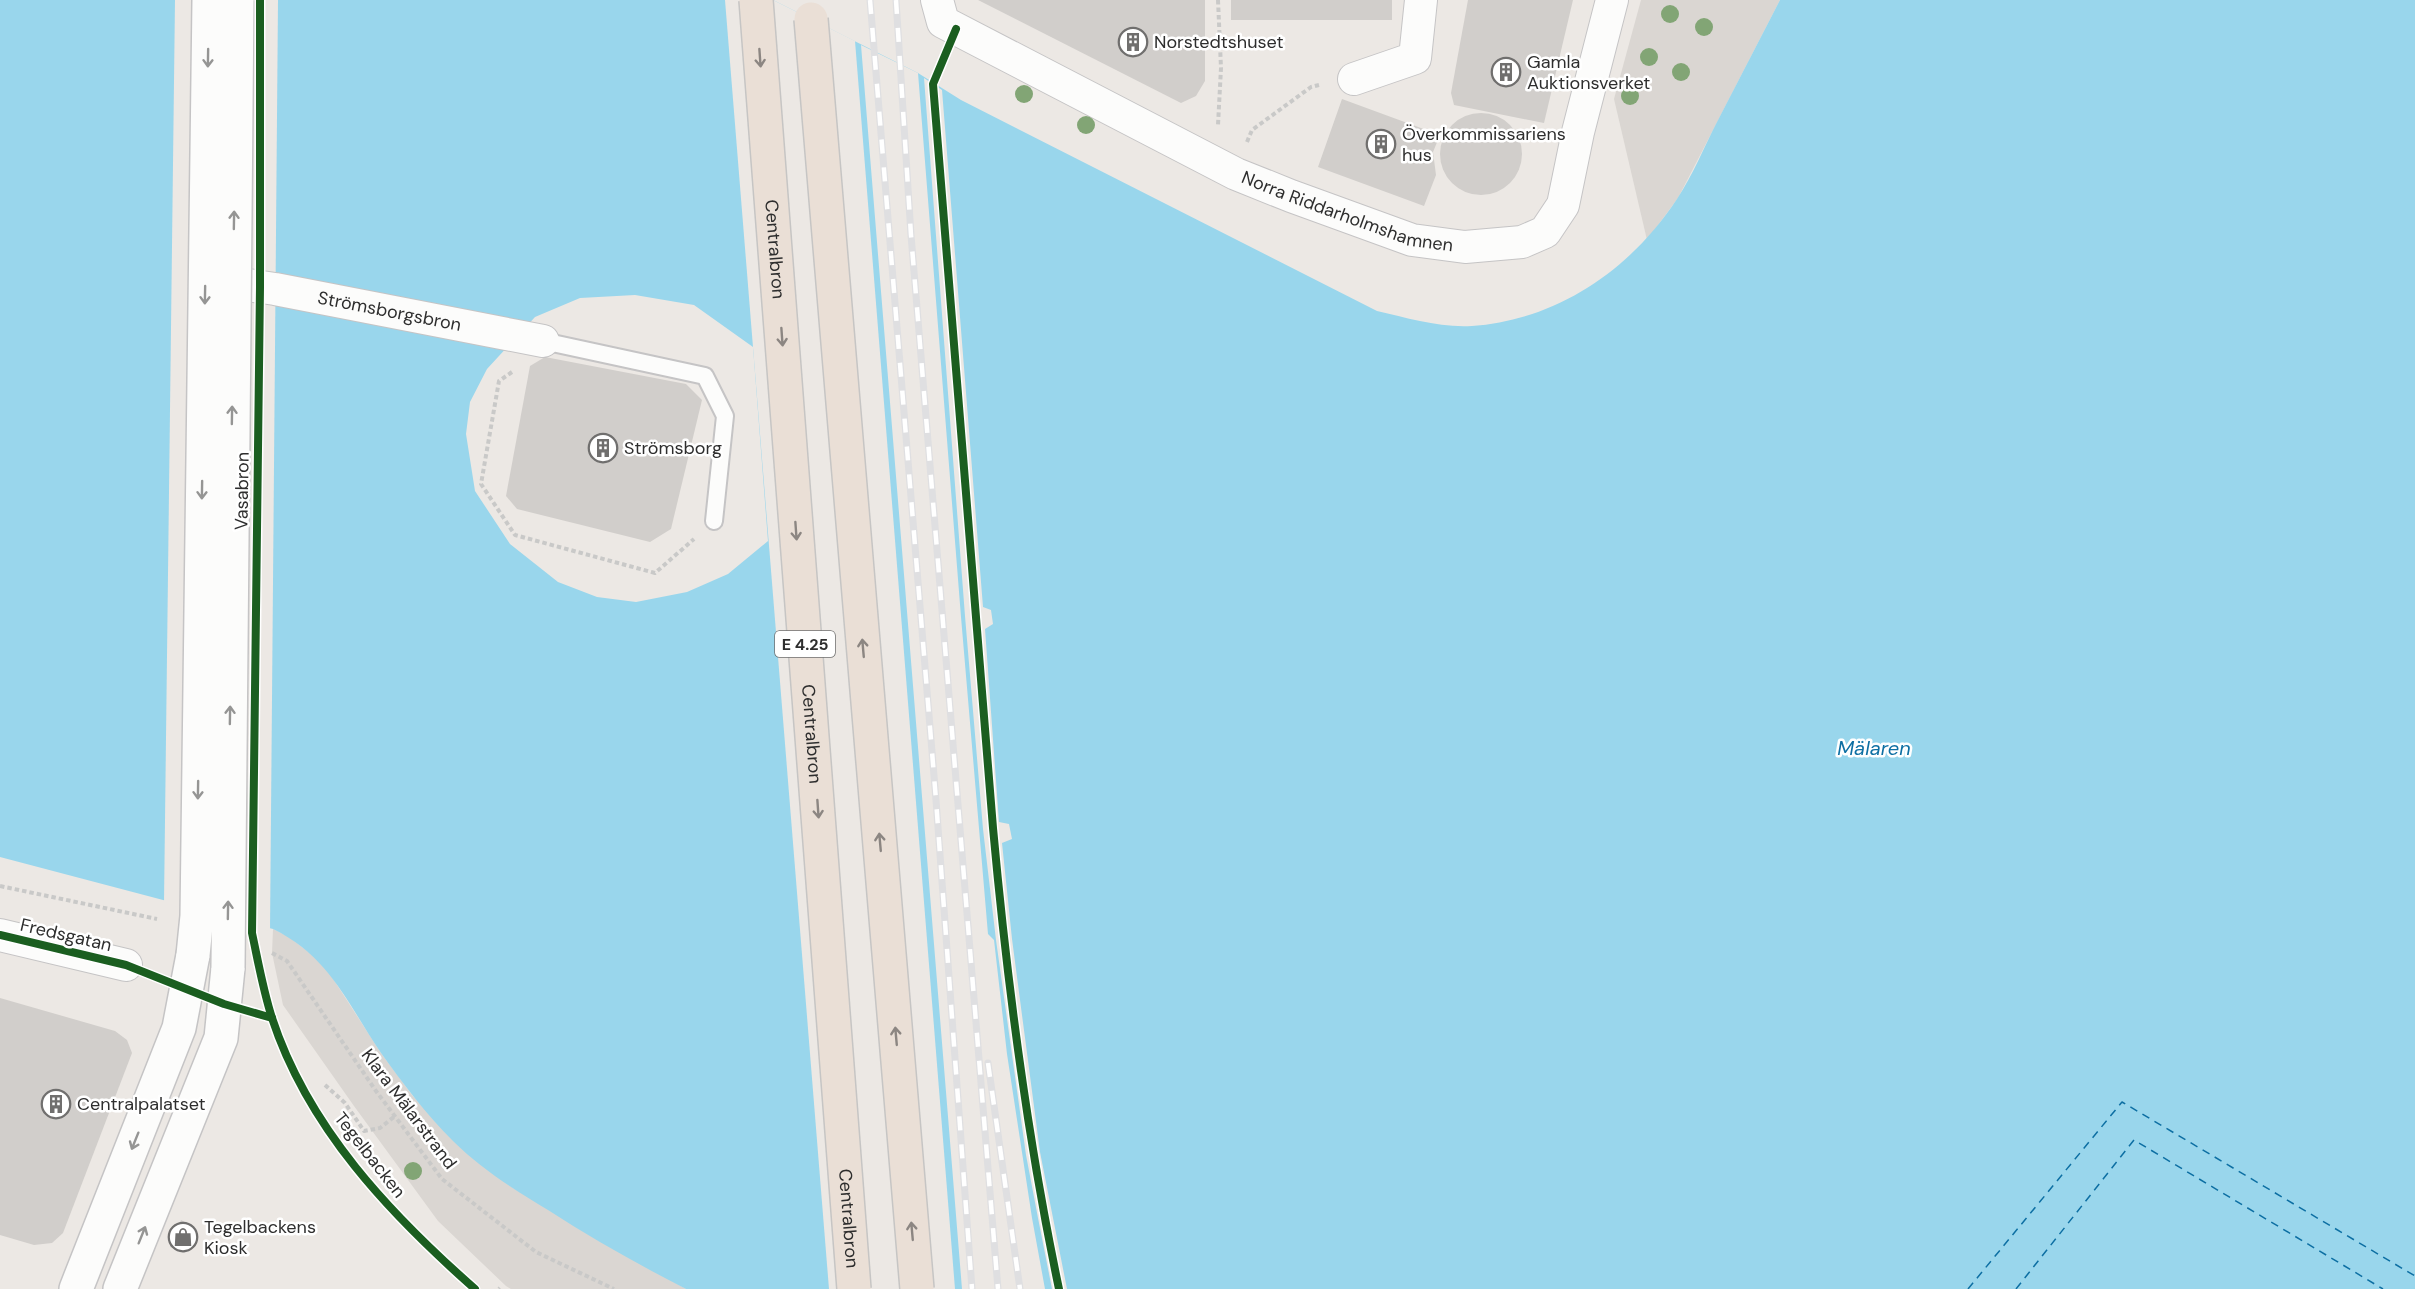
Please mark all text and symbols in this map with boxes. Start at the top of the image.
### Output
building icon: Norstedtshuset [1117,26,1149,58]
place label: Norstedtshuset [1154,30,1284,54]
one-way arrow [202,48,214,68]
one-way arrow [755,48,766,68]
place label: Gamla Auktionsverket [1527,50,1650,95]
building icon: Gamla Auktionsverket [1490,56,1522,88]
place label: Överkommissariens hus [1402,122,1566,167]
building icon: Överkommissariens hus [1365,128,1397,160]
street label: Norra Riddarholmshamnen [1238,165,1455,257]
street label: Centralbron [759,199,791,300]
one-way arrow [229,210,240,230]
one-way arrow [199,285,211,305]
street label: Strömsborgsbron [316,286,463,337]
one-way arrow [776,326,787,346]
one-way arrow [227,405,238,425]
building icon: Strömsborg [587,432,619,464]
place label: Strömsborg [624,436,722,460]
street label: Vasabron [229,452,255,530]
one-way arrow [196,480,208,500]
one-way arrow [791,520,802,540]
road number: E 4.25 [775,631,835,657]
one-way arrow [858,638,869,658]
street label: Centralbron [796,683,828,784]
one-way arrow [224,705,236,725]
water label: Mälaren [1837,735,1911,761]
one-way arrow [192,780,204,800]
one-way arrow [813,799,824,819]
one-way arrow [874,833,885,853]
one-way arrow [222,900,234,920]
street label: Fredsgatan [18,913,114,957]
one-way arrow [890,1027,901,1047]
street label: Klara Mälarstrand [356,1044,462,1174]
building icon: Centralpalatset [40,1088,72,1120]
place label: Centralpalatset [77,1092,206,1116]
street label: Tegelbacken [329,1107,411,1203]
one-way arrow [128,1131,139,1150]
street label: Centralbron [833,1168,864,1269]
place label: Tegelbackens Kiosk [204,1215,316,1260]
shop icon: Tegelbackens Kiosk [167,1221,199,1253]
one-way arrow [906,1221,917,1241]
one-way arrow [137,1226,148,1244]

